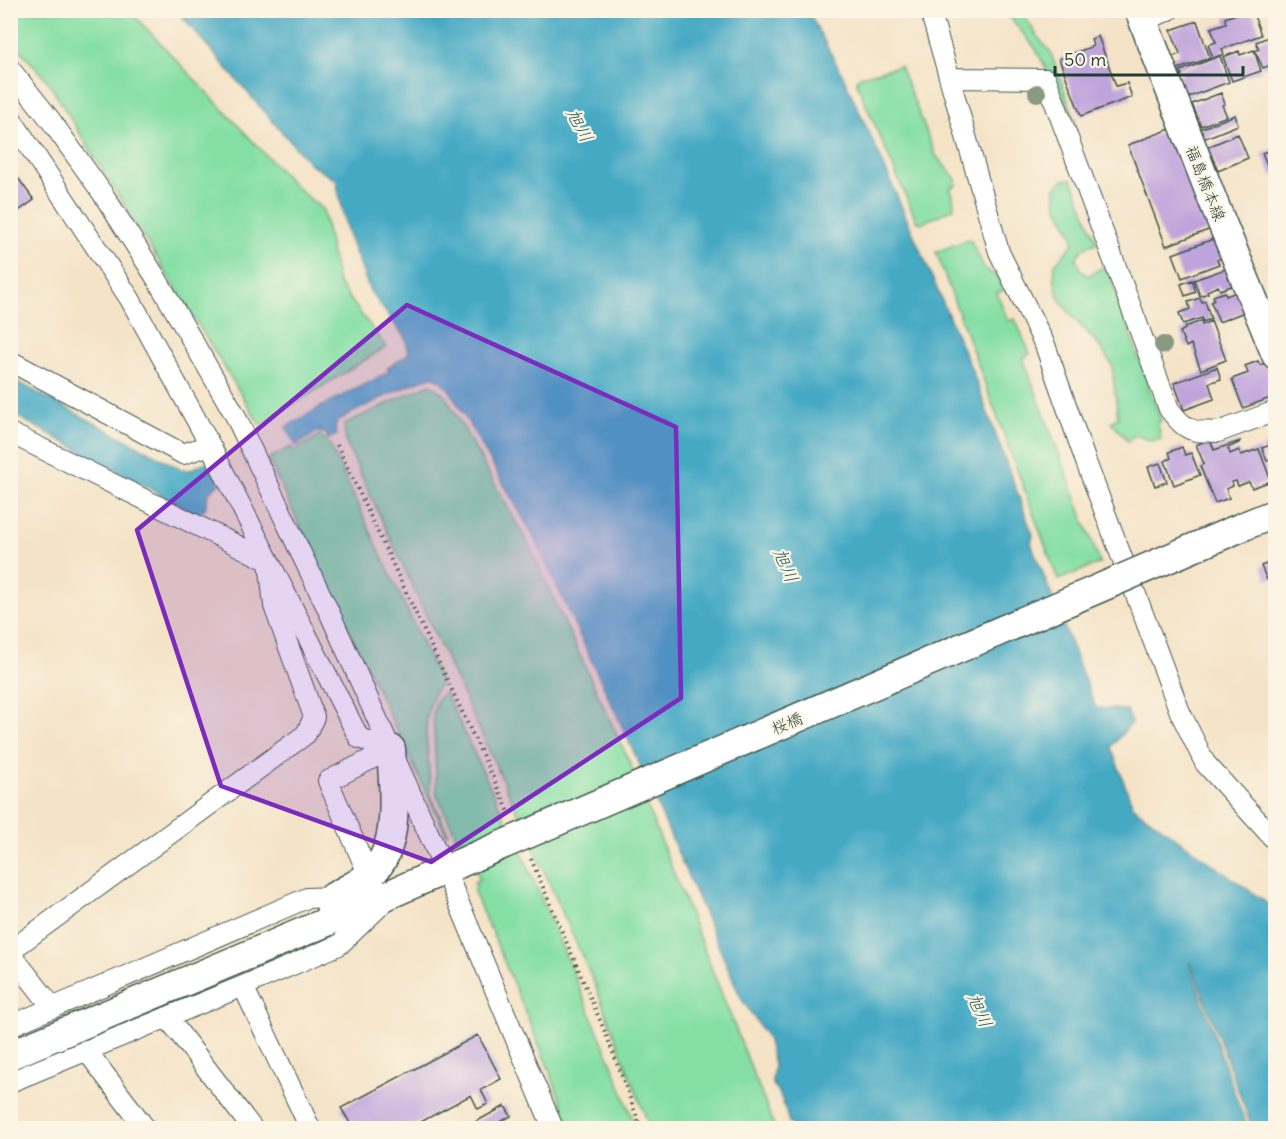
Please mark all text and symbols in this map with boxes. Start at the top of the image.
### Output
scale bar [1055,39,1242,77]
text: 50 m [1064,48,1106,71]
water label: 旭川 [561,104,599,146]
street label: 福島橋本線 [1182,142,1230,224]
water label: 旭川 [768,544,804,586]
street label: 桜橋 [768,708,806,738]
water label: 旭川 [962,989,998,1031]

